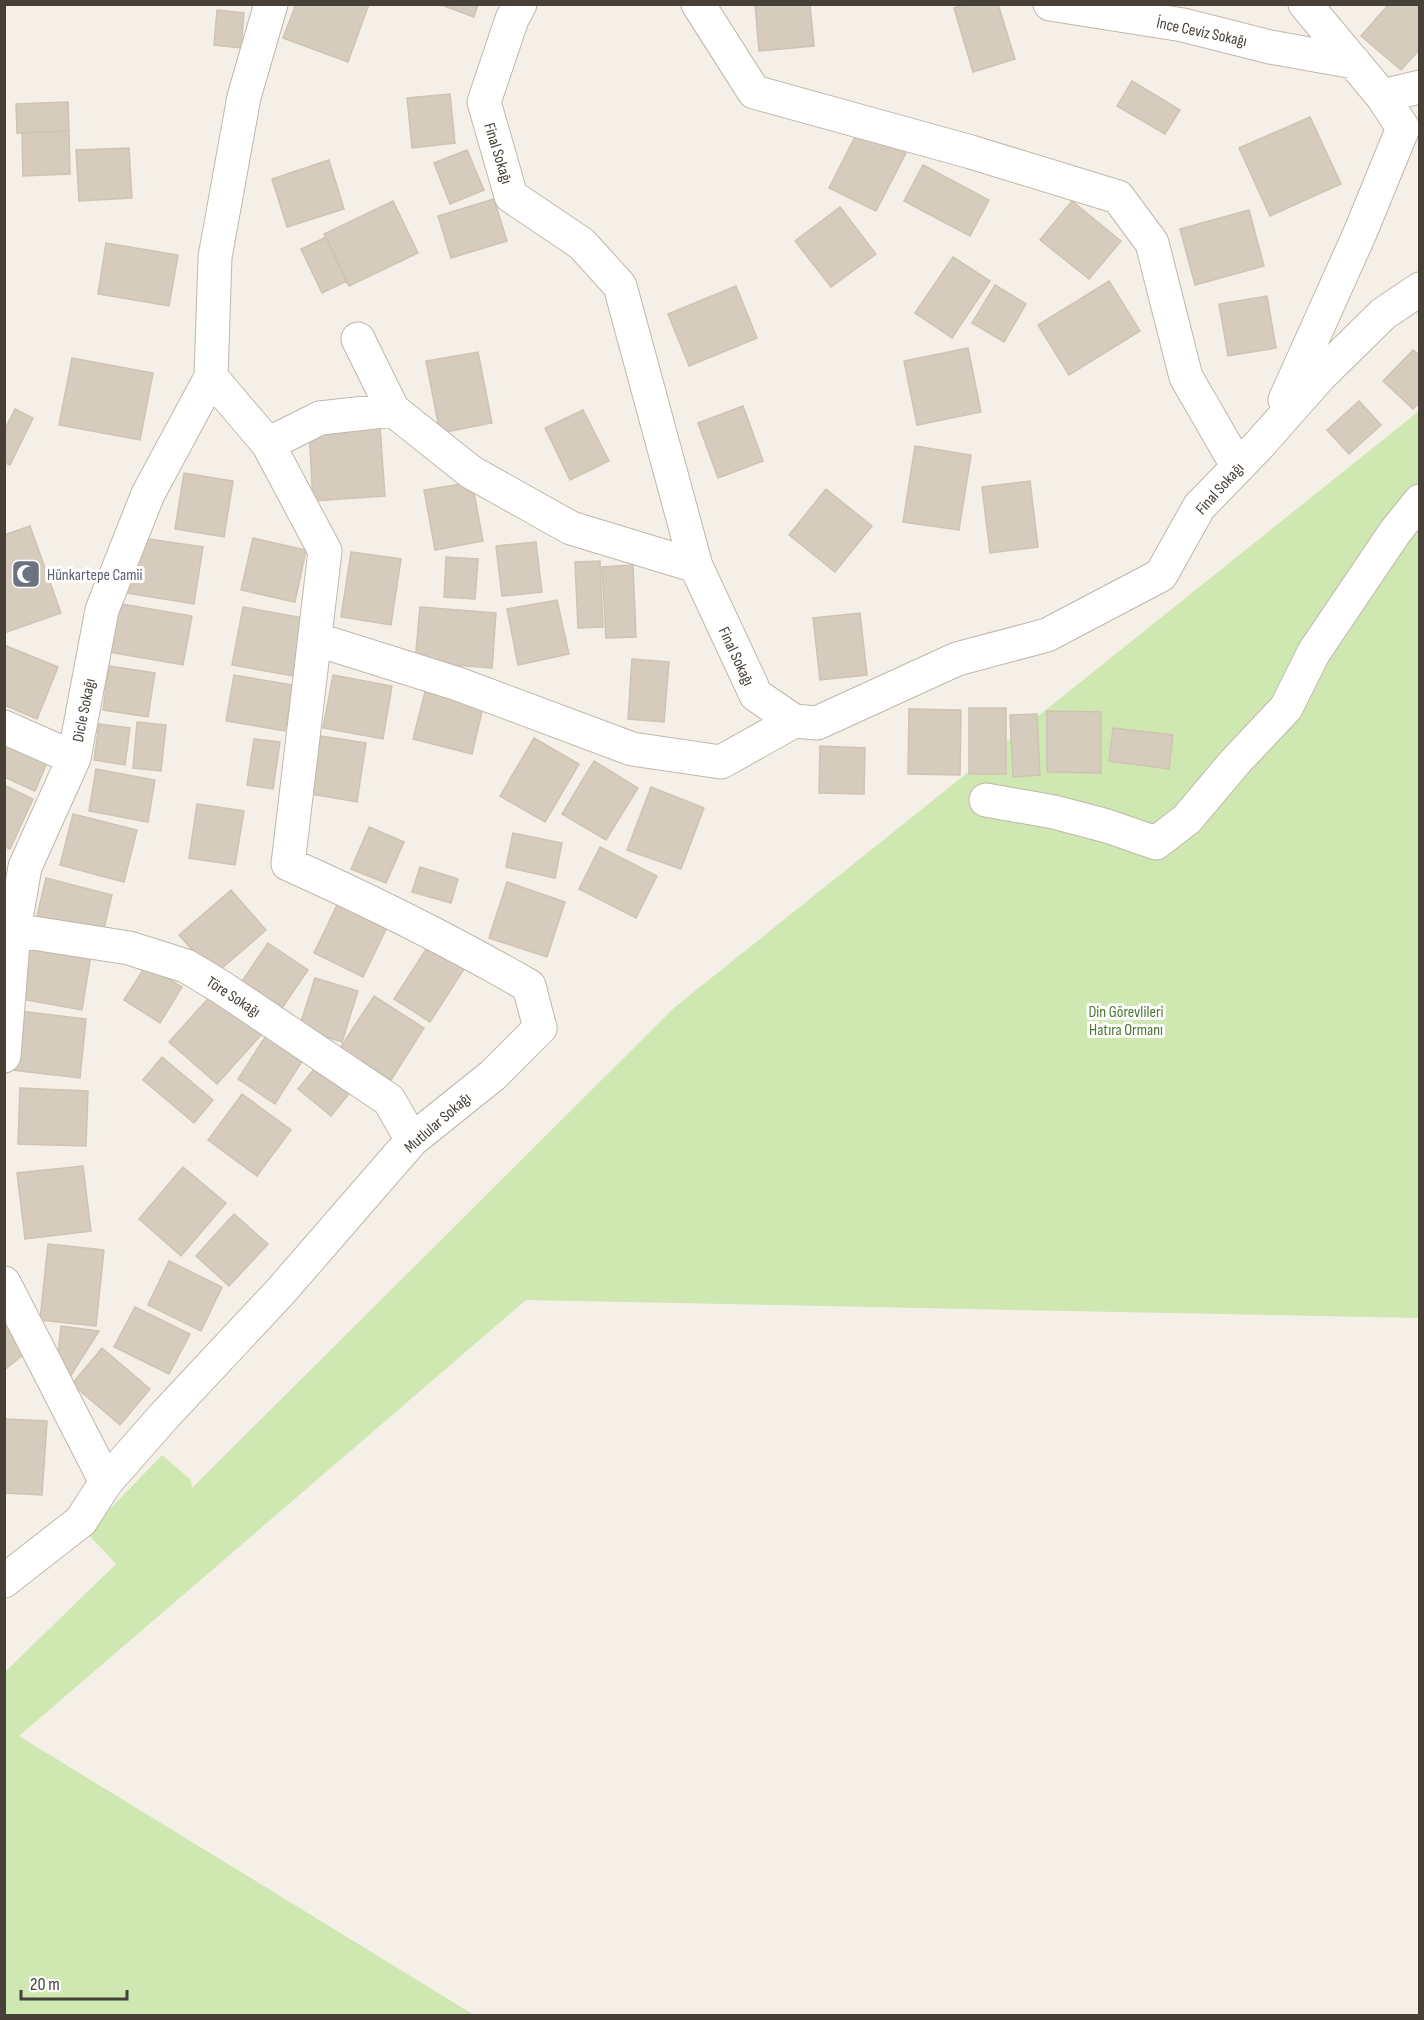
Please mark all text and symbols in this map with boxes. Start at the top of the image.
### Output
street label: İnce Ceviz Sokağı [1155,14,1249,51]
street label: Final Sokağı [479,121,516,186]
street label: Final Sokağı [1192,459,1248,519]
mosque icon: Hünkartepe Camii [10,558,42,590]
place label: Hünkartepe Camii [47,566,142,585]
street label: Final Sokağı [714,624,758,689]
street label: Dicle Sokağı [69,677,100,744]
street label: Töre Sokağı [203,973,264,1022]
park label: Din Görevlileri Hatıra Ormanı [1088,1003,1164,1040]
street label: Mutlular Sokağı [401,1089,475,1157]
scale bar [21,1963,128,2001]
text: 20 m [30,1974,60,1995]

